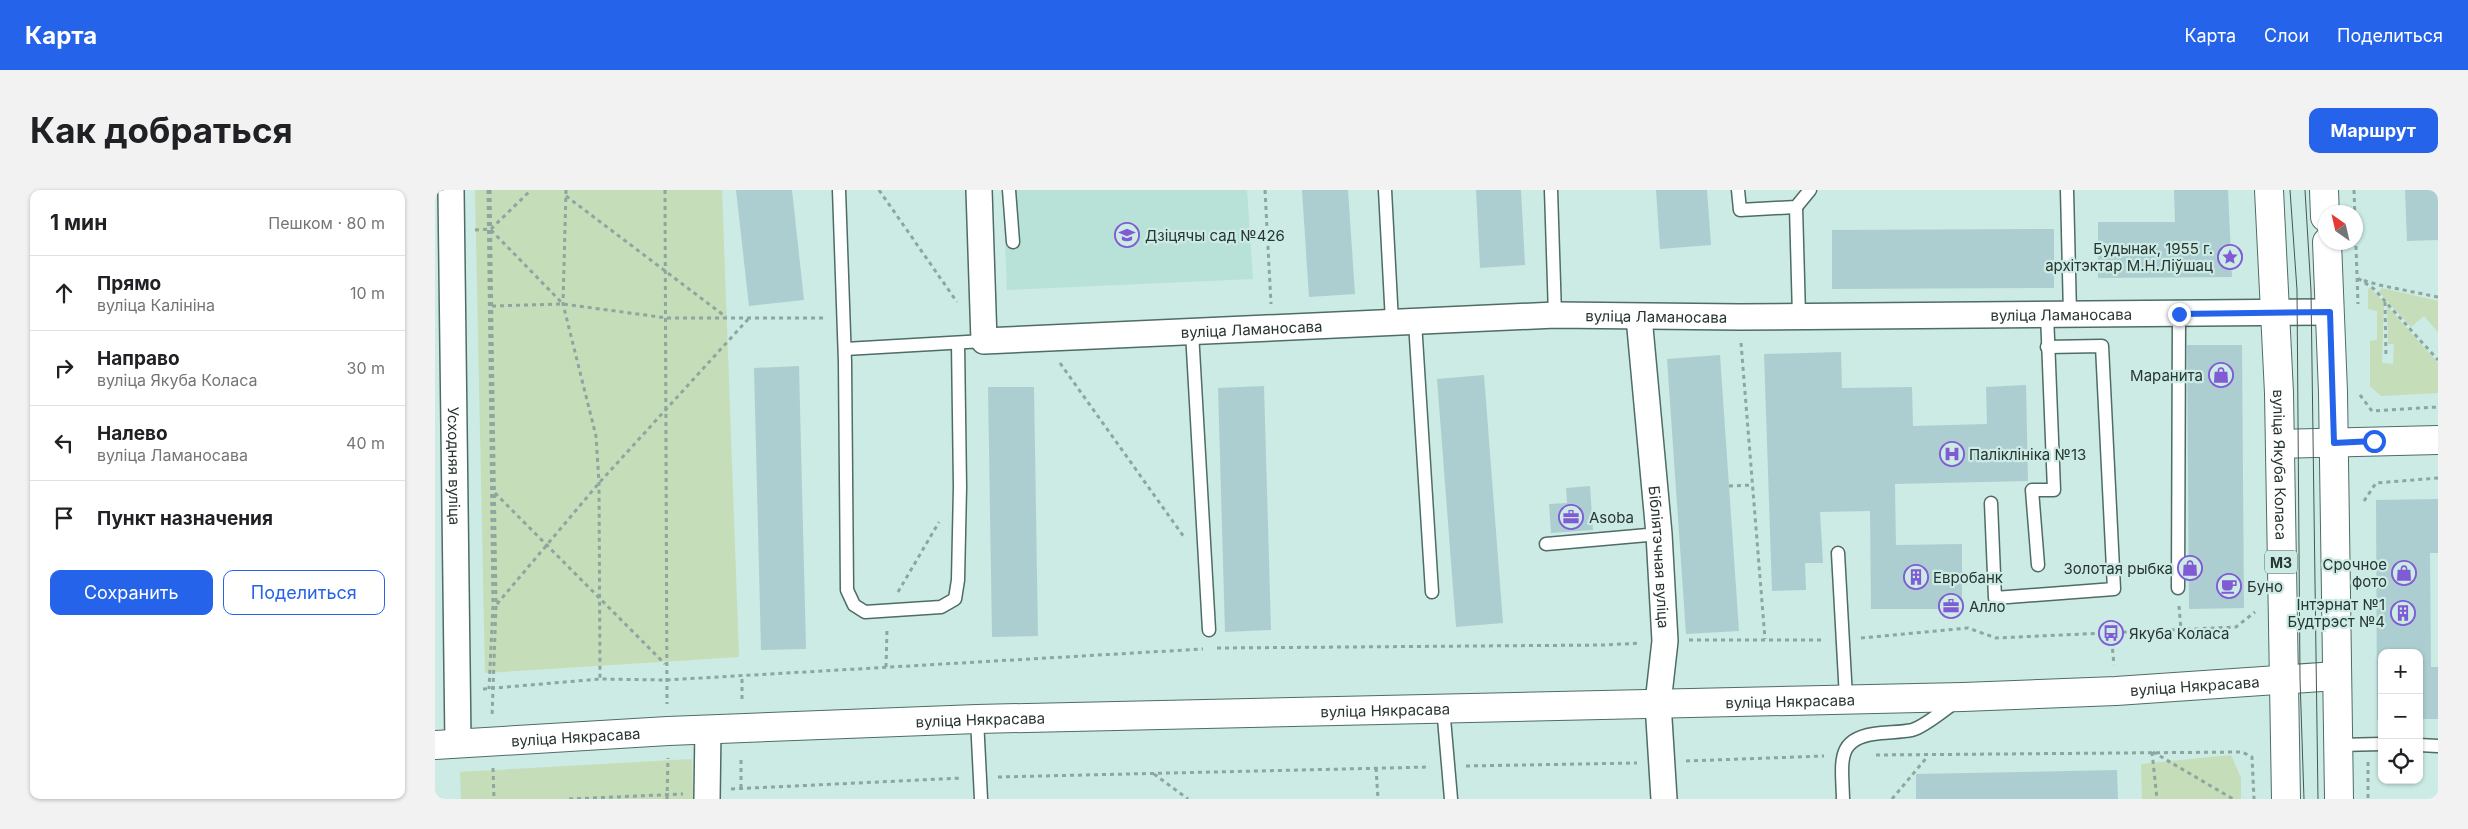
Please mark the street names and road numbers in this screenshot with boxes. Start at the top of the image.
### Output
street label: вуліца Ламаносава [1990,304,2132,324]
street label: вуліца Ламаносава [1585,306,1727,326]
street label: вуліца Ламаносава [1180,316,1323,342]
street label: вуліца Якуба Коласа [2269,389,2291,540]
street label: Усходняя вуліца [444,407,465,525]
street label: Бібліятэчная вуліца [1645,485,1674,629]
road number: М3 [2265,551,2297,574]
street label: вуліца Някрасава [2129,672,2260,700]
street label: вуліца Някрасава [1725,690,1855,712]
street label: вуліца Някрасава [1320,699,1450,721]
street label: вуліца Някрасава [915,708,1045,731]
street label: вуліца Някрасава [510,723,641,750]

